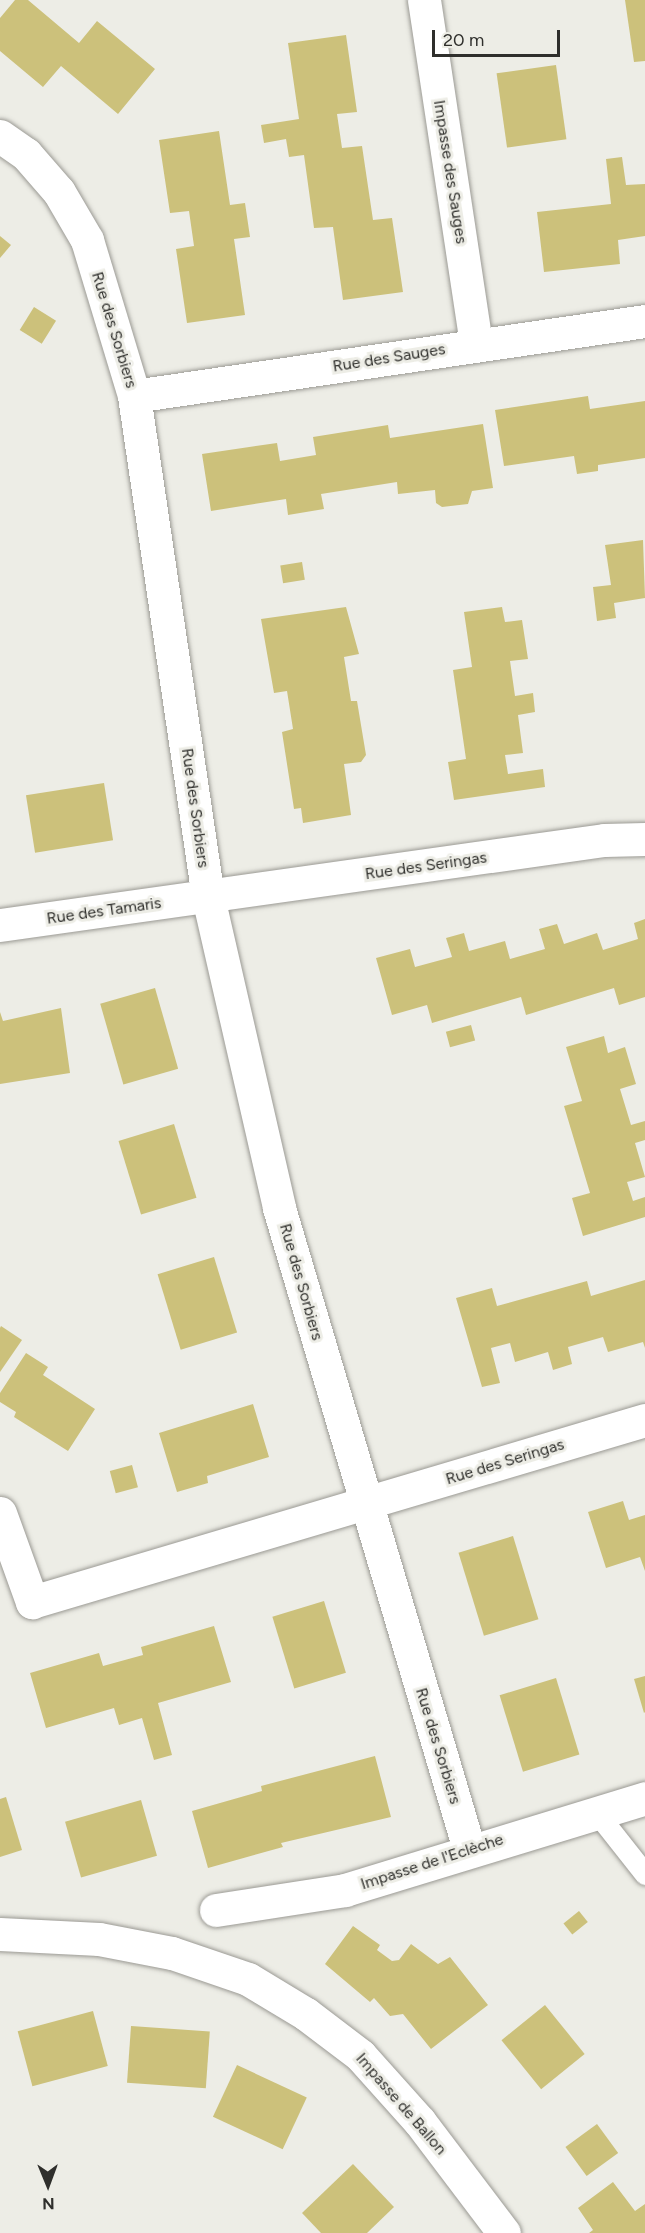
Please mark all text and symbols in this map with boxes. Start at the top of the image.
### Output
scale bar [435,18,562,56]
text: 20 m [443,29,484,51]
street label: Impasse des Sauges [429,99,471,245]
street label: Rue des Sorbiers [87,270,141,390]
street label: Rue des Sauges [331,340,447,376]
street label: Rue des Sorbiers [177,747,213,869]
street label: Rue des Seringas [364,848,488,884]
street label: Rue des Tamaris [45,893,163,929]
street label: Rue des Sorbiers [275,1222,327,1342]
street label: Rue des Seringas [443,1435,567,1489]
street label: Rue des Sorbiers [411,1686,465,1806]
street label: Impasse de l'Eclèche [358,1830,506,1894]
street label: Impasse de Ballon [352,2049,450,2159]
north arrow [18,2155,78,2215]
text: N [42,2194,55,2213]

